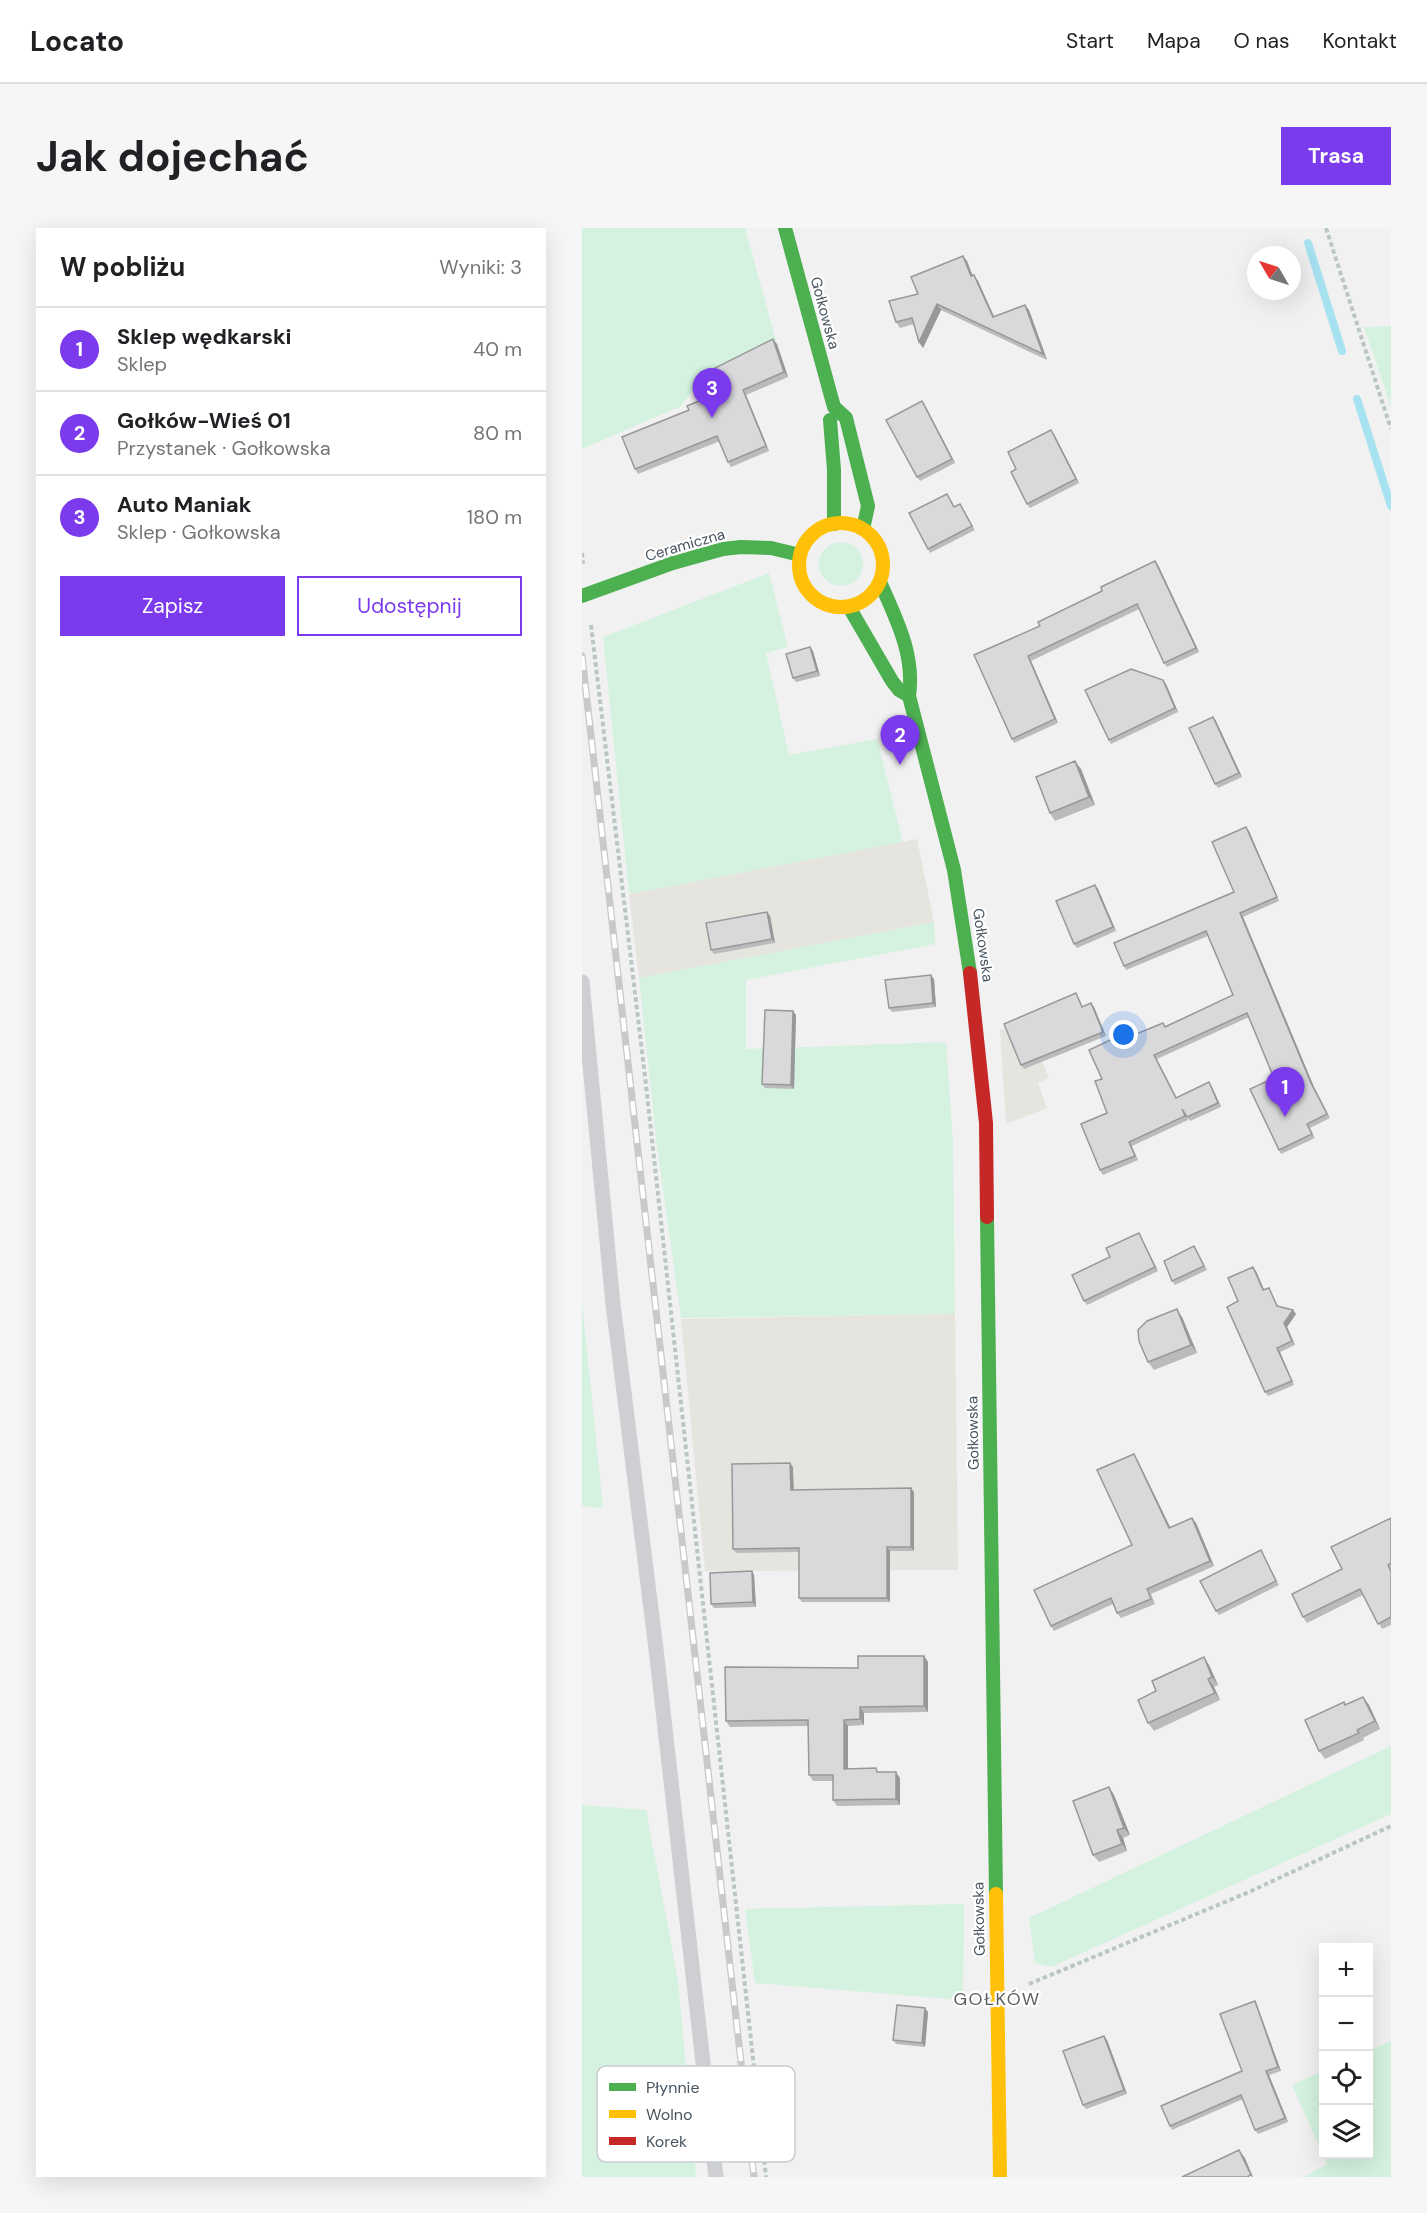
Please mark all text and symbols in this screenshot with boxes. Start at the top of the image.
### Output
text: Locato [30,23,124,60]
text: Start [1066,27,1114,55]
text: Mapa [1147,27,1201,55]
text: O nas [1234,27,1289,55]
text: Kontakt [1322,27,1397,55]
button: Trasa [1281,127,1391,185]
text: Jak dojechać [36,129,309,184]
north arrow [1247,246,1301,300]
text: W pobliżu [60,250,185,284]
text: Wyniki: 3 [439,254,522,280]
street label: Gołkowska [806,275,844,351]
text: Sklep wędkarski [117,322,292,351]
text: 1 [76,336,83,362]
text: 40 m [473,336,522,362]
text: Sklep [117,351,167,377]
pin: 3 [692,368,732,418]
text: Gołków-Wieś 01 [117,406,291,435]
text: 2 [74,420,85,446]
text: 80 m [473,420,522,446]
text: Przystanek · Gołkowska [117,435,331,461]
text: Auto Maniak [117,490,251,519]
text: 3 [73,504,86,530]
text: 180 m [467,504,522,530]
text: Sklep · Gołkowska [117,519,281,545]
street label: Ceramiczna [643,524,727,566]
button: Zapisz [60,576,285,636]
button: Udostępnij [297,576,522,636]
pin: 2 [880,716,920,765]
street label: Gołkowska [968,907,998,983]
your location [1109,1020,1138,1049]
pin: 1 [1266,1068,1304,1117]
street label: Gołkowska [962,1396,984,1470]
street label: Gołkowska [968,1882,990,1956]
map controls [1319,1943,1373,2159]
button: + [1319,1943,1373,1997]
district label: GOŁKÓW [953,1987,1041,2011]
button: − [1319,1997,1373,2051]
button: locate [1319,2051,1373,2105]
legend [597,2066,795,2162]
text: Płynnie [646,2077,700,2098]
text: Wolno [646,2104,692,2125]
button: layers [1319,2105,1373,2159]
text: Korek [646,2131,687,2152]

